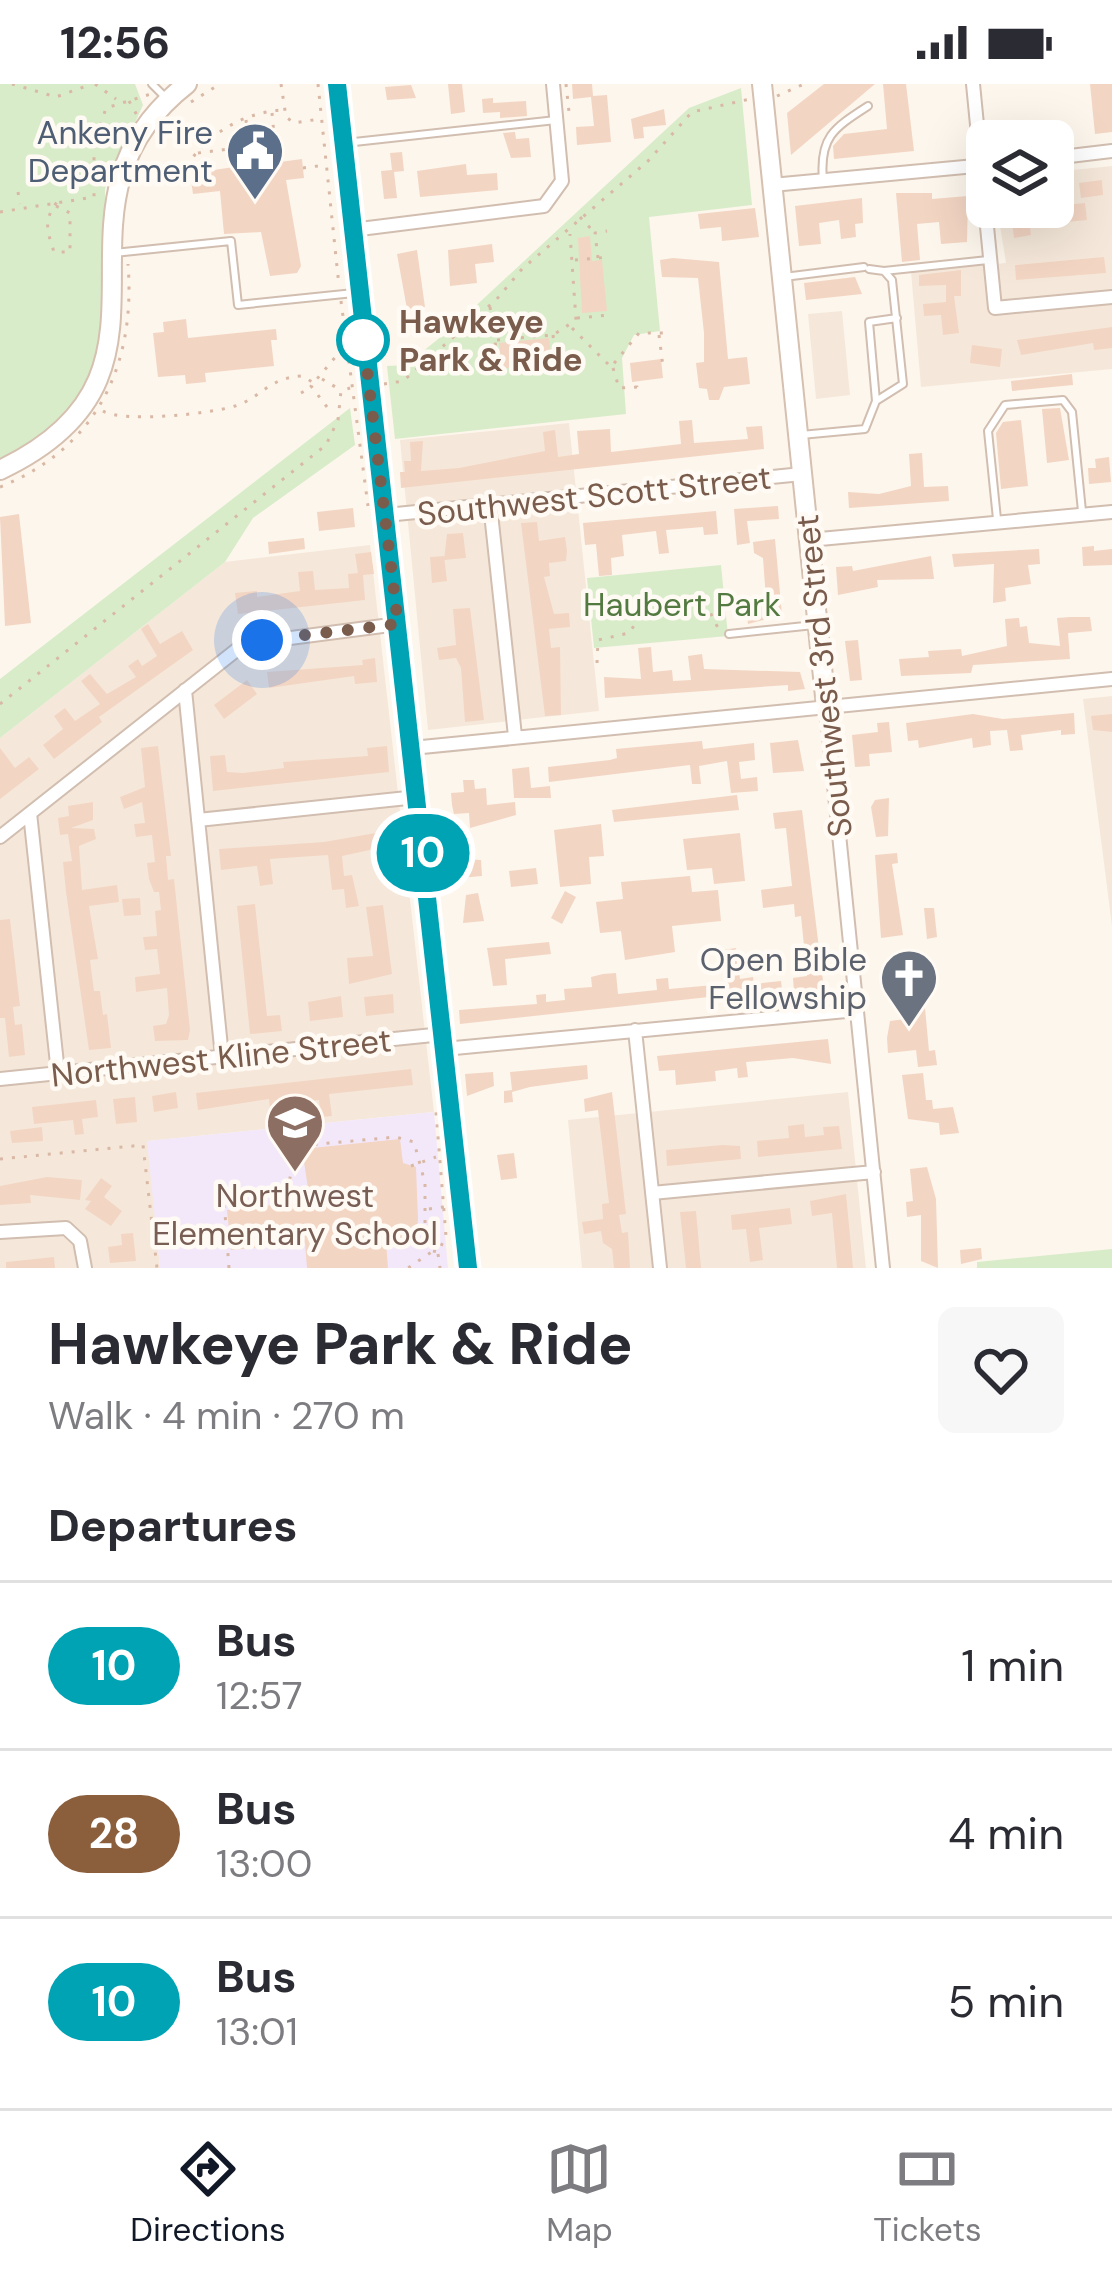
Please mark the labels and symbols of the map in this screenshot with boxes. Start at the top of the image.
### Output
place label: Ankeny Fire Department [28,111,213,192]
public building icon: Ankeny Fire Department [224,120,286,202]
place label: Hawkeye Park & Ride [399,300,583,381]
marker: Hawkeye Park & Ride [338,315,388,365]
street label: Southwest Scott Street [415,456,773,535]
street label: Southwest 3rd Street [785,512,862,840]
park label: Haubert Park [583,583,781,626]
your location [232,610,292,670]
line badge: 10 [369,814,477,892]
place label: Open Bible Fellowship [700,938,867,1019]
church icon: Open Bible Fellowship [878,947,940,1029]
street label: Northwest Kline Street [49,1018,393,1097]
school or university icon: Northwest Elementary School [264,1092,326,1174]
place label: Northwest Elementary School [152,1174,438,1255]

